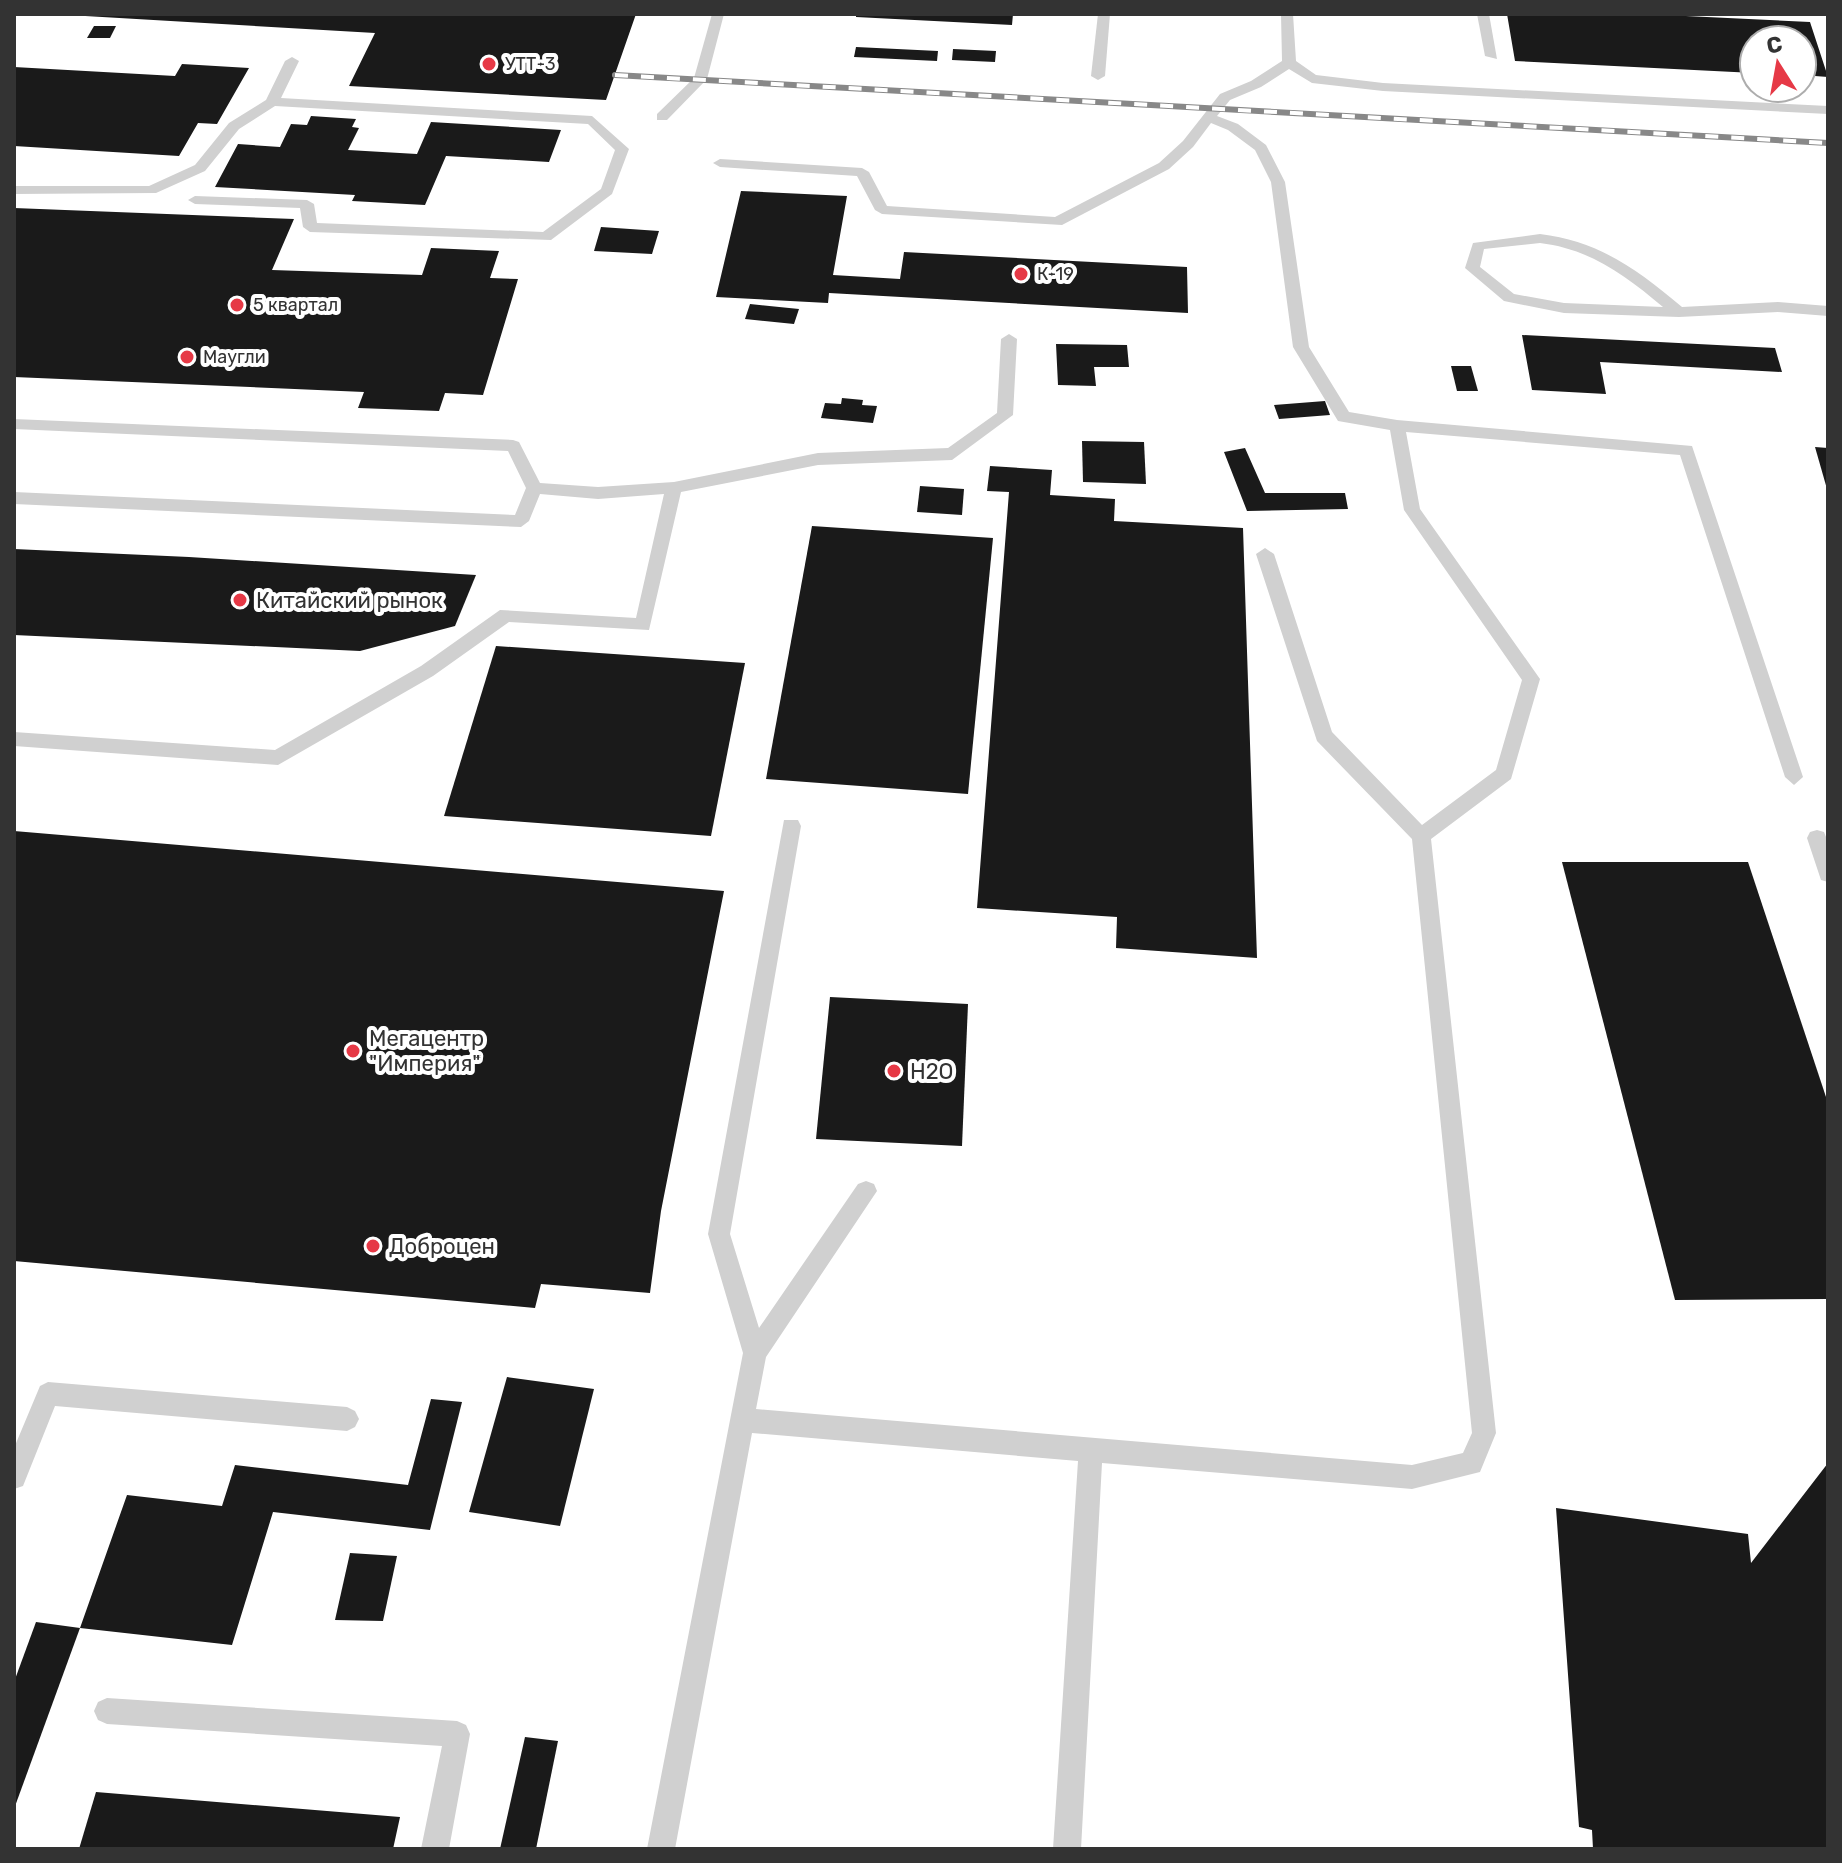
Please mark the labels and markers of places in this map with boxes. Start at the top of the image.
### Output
place label: УТТ-3 [505,53,556,75]
marker: УТТ-3 [480,55,498,73]
place label: К-19 [1037,263,1074,285]
marker: К-19 [1012,265,1030,283]
place label: 5 квартал [253,294,338,316]
marker: 5 квартал [228,296,246,314]
place label: Маугли [203,346,266,368]
marker: Маугли [178,348,196,366]
place label: Китайский рынок [256,587,443,614]
marker: Китайский рынок [231,591,249,609]
place label: Мегацентр "Империя" [369,1025,484,1077]
marker: Мегацентр "Империя" [344,1042,362,1060]
place label: H2O [910,1058,954,1085]
marker: H2O [885,1062,903,1080]
place label: Доброцен [389,1233,495,1260]
marker: Доброцен [364,1237,382,1255]

